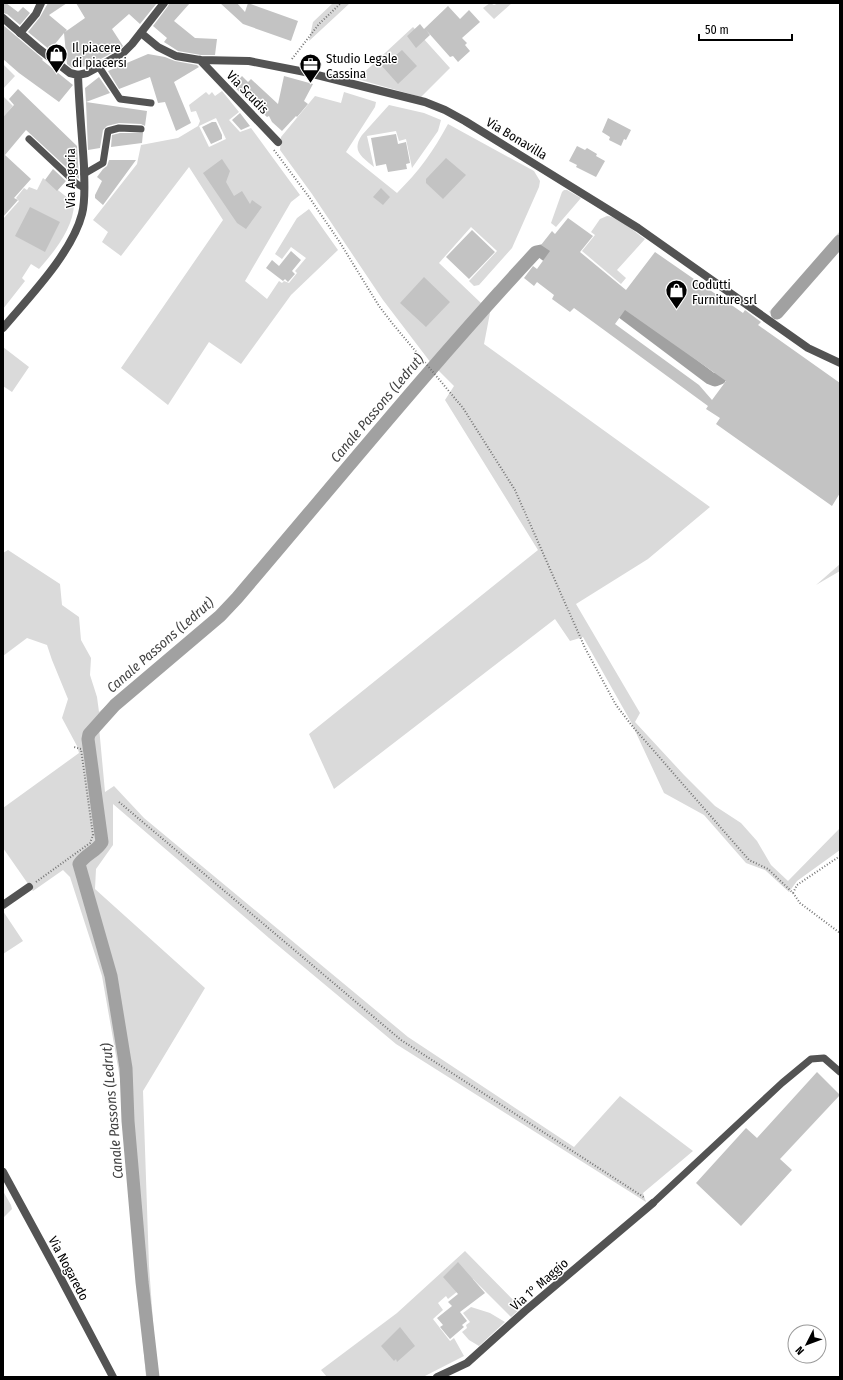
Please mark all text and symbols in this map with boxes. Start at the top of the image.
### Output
scale bar [699,16,792,42]
text: 50 m [705,23,729,37]
place label: Il piacere di piacersi [72,40,127,70]
shop icon: Il piacere di piacersi [44,41,70,74]
place label: Studio Legale Cassina [326,51,397,81]
office icon: Studio Legale Cassina [297,52,323,85]
street label: Via Scudis [224,68,272,117]
street label: Via Bonavilla [484,114,550,163]
street label: Via Angoria [63,148,78,208]
place label: Codutti Furniture srl [692,277,757,307]
shop icon: Codutti Furniture srl [663,278,689,311]
water label: Canale Passons (Ledrut) [327,351,428,466]
water label: Canale Passons (Ledrut) [103,594,217,696]
water label: Canale Passons (Ledrut) [98,1042,127,1180]
street label: Via Nogaredo [45,1234,92,1303]
street label: Via 1° Maggio [507,1255,571,1313]
north arrow [787,1324,827,1364]
text: N [793,1344,807,1357]

